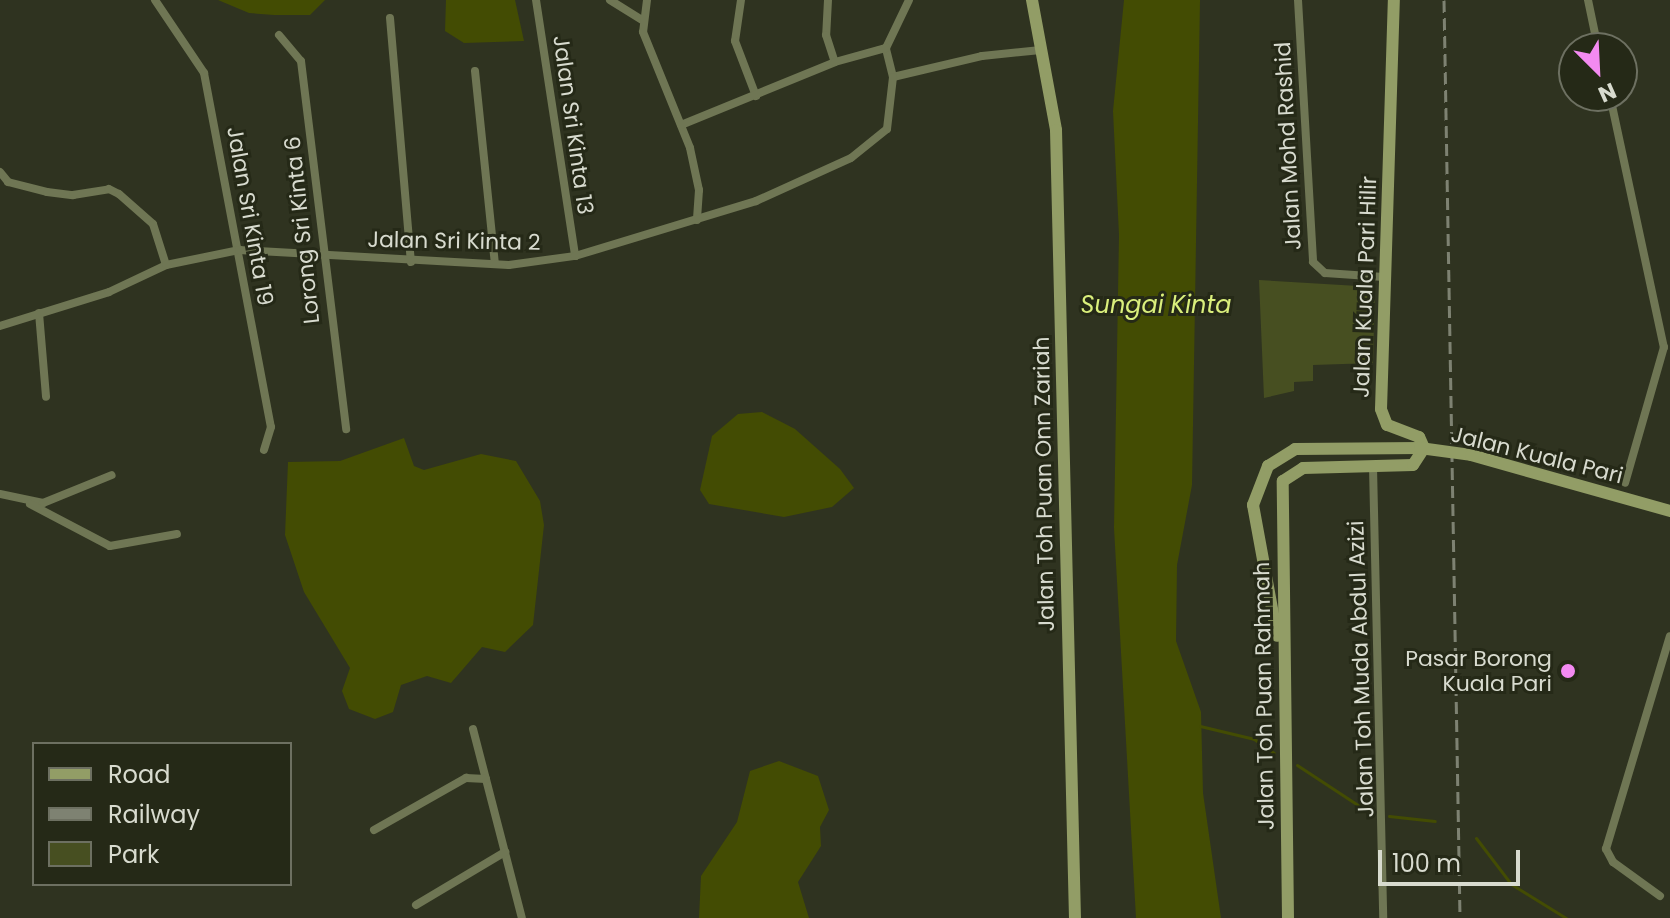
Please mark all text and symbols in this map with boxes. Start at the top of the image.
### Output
north arrow [1558,32,1638,112]
street label: Jalan Sri Kinta 13 [547,34,599,216]
street label: Jalan Mohd Rashid [1269,41,1307,251]
text: N [1593,75,1621,110]
street label: Jalan Sri Kinta 19 [221,124,279,308]
street label: Lorong Sri Kinta 6 [279,135,325,325]
street label: Jalan Kuala Pari Hilir [1348,176,1382,398]
street label: Jalan Sri Kinta 2 [367,226,541,256]
water label: Sungai Kinta [1081,291,1231,319]
street label: Jalan Toh Puan Onn Zariah [1028,336,1060,632]
street label: Jalan Kuala Pari [1448,421,1626,489]
street label: Jalan Toh Muda Abdul Azizi [1343,520,1379,818]
street label: Jalan Toh Puan Rahmah [1248,562,1280,830]
place label: Pasar Borong Kuala Pari [1405,645,1552,696]
marker: Pasar Borong Kuala Pari [1559,662,1577,680]
legend [32,742,292,886]
text: Road [108,758,170,791]
text: Railway [108,798,200,831]
scale bar [1382,834,1524,884]
text: Park [108,838,159,871]
text: 100 m [1392,847,1461,880]

